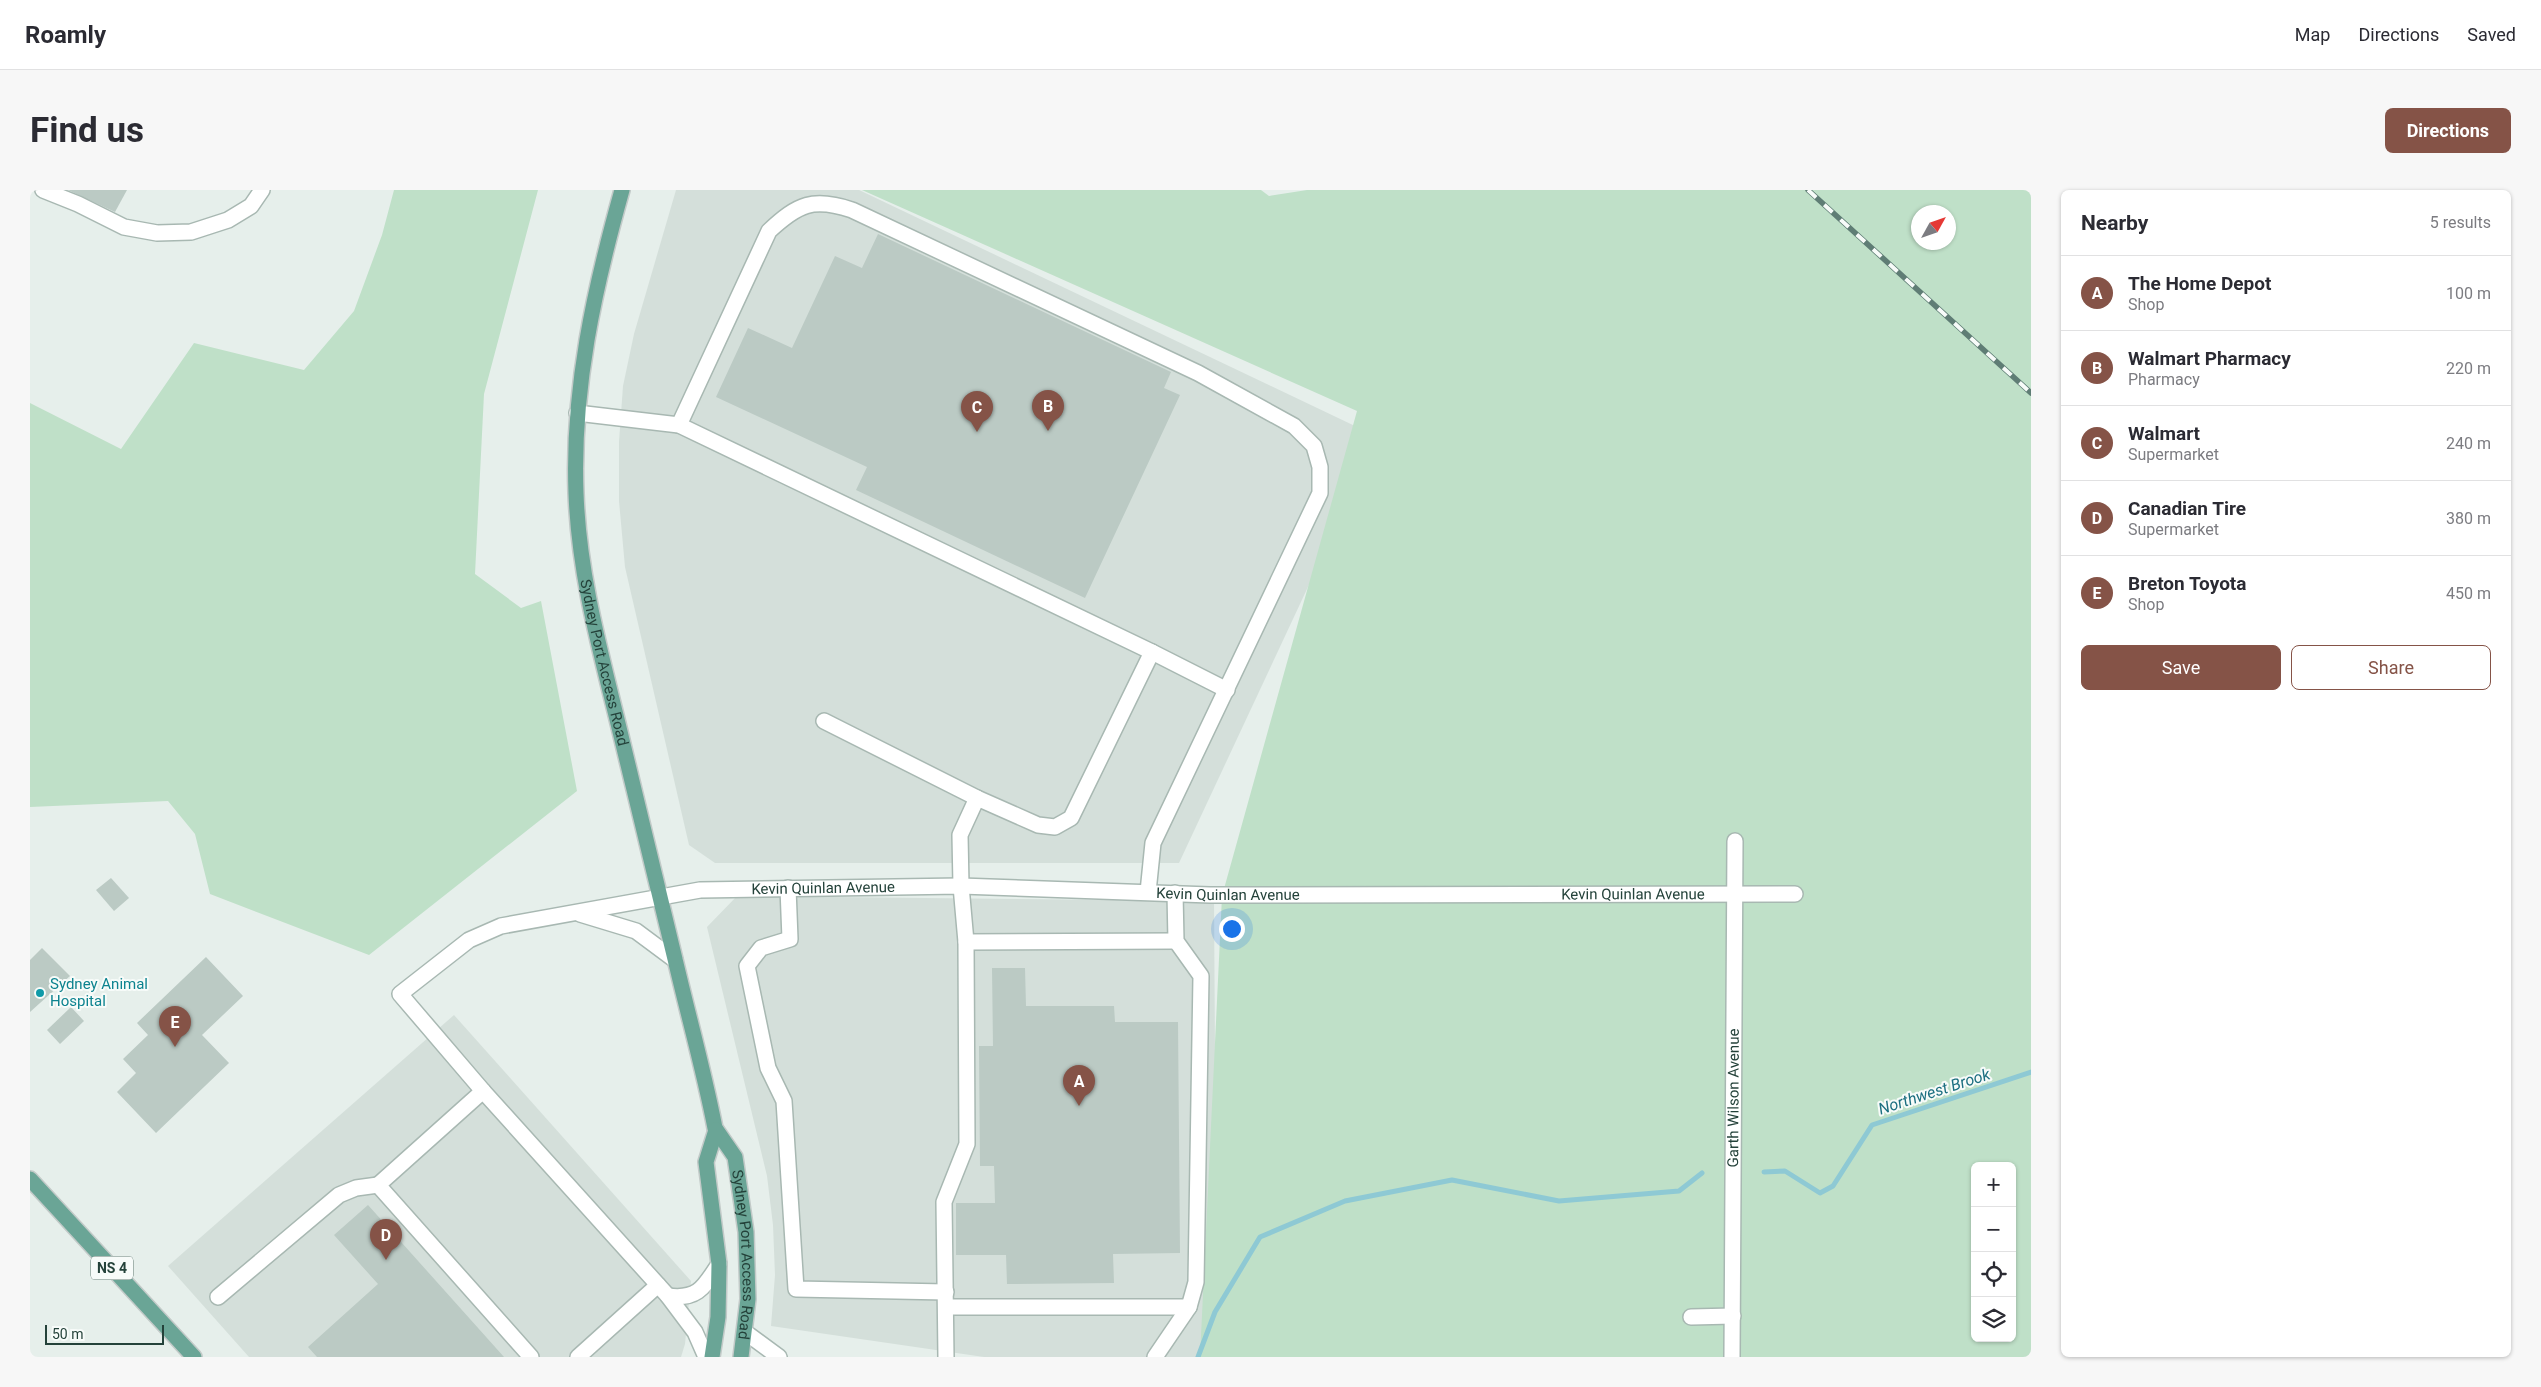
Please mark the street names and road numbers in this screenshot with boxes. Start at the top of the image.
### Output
street label: Sydney Port Access Road [576,578,632,748]
street label: Kevin Quinlan Avenue [751,878,895,898]
street label: Kevin Quinlan Avenue [1156,884,1300,904]
street label: Kevin Quinlan Avenue [1561,885,1705,903]
street label: Garth Wilson Avenue [1724,1029,1743,1167]
street label: Sydney Port Access Road [728,1169,757,1341]
road number: NS 4 [91,1256,133,1280]

